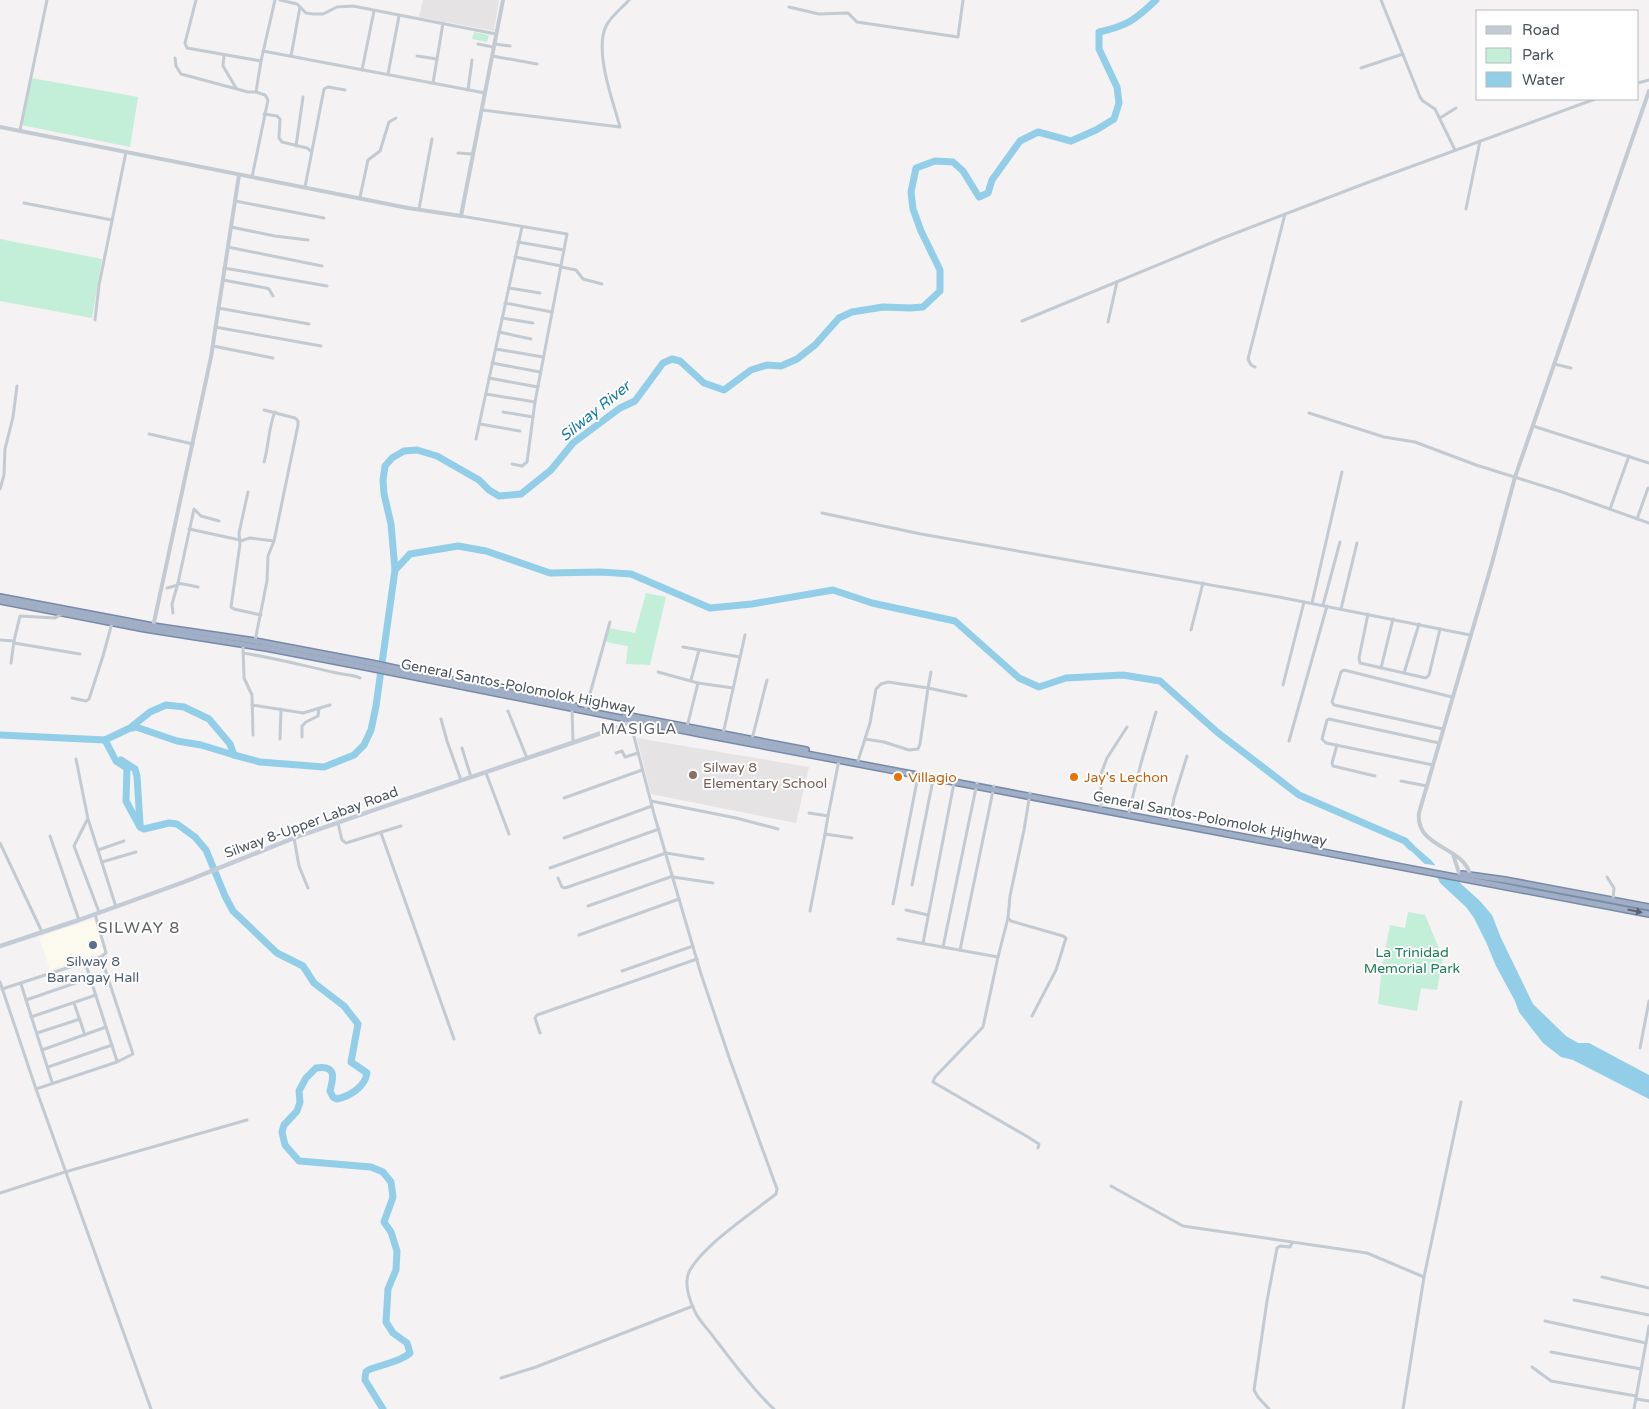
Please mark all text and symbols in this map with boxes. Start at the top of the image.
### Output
legend [1476,10,1639,100]
text: Road [1522,21,1560,39]
text: Park [1522,46,1554,64]
text: Water [1522,71,1565,89]
water label: Silway River [556,376,635,445]
street label: General Santos-Polomolok Highway [399,655,637,718]
district label: MASIGLA [600,720,678,738]
place label: Silway 8 Elementary School [703,759,827,792]
marker: Silway 8 Elementary School [687,769,699,781]
place label: Villagio [908,769,957,786]
place label: Jay's Lechon [1084,769,1168,786]
marker: Villagio [892,771,904,783]
marker: Jay's Lechon [1068,771,1080,783]
street label: Silway 8-Upper Labay Road [222,783,400,862]
street label: General Santos-Polomolok Highway [1091,787,1329,850]
one-way arrow [1628,907,1643,915]
district label: SILWAY 8 [98,918,180,938]
marker: Silway 8 Barangay Hall [87,939,99,951]
park label: La Trinidad Memorial Park [1364,944,1461,977]
place label: Silway 8 Barangay Hall [47,953,139,986]

